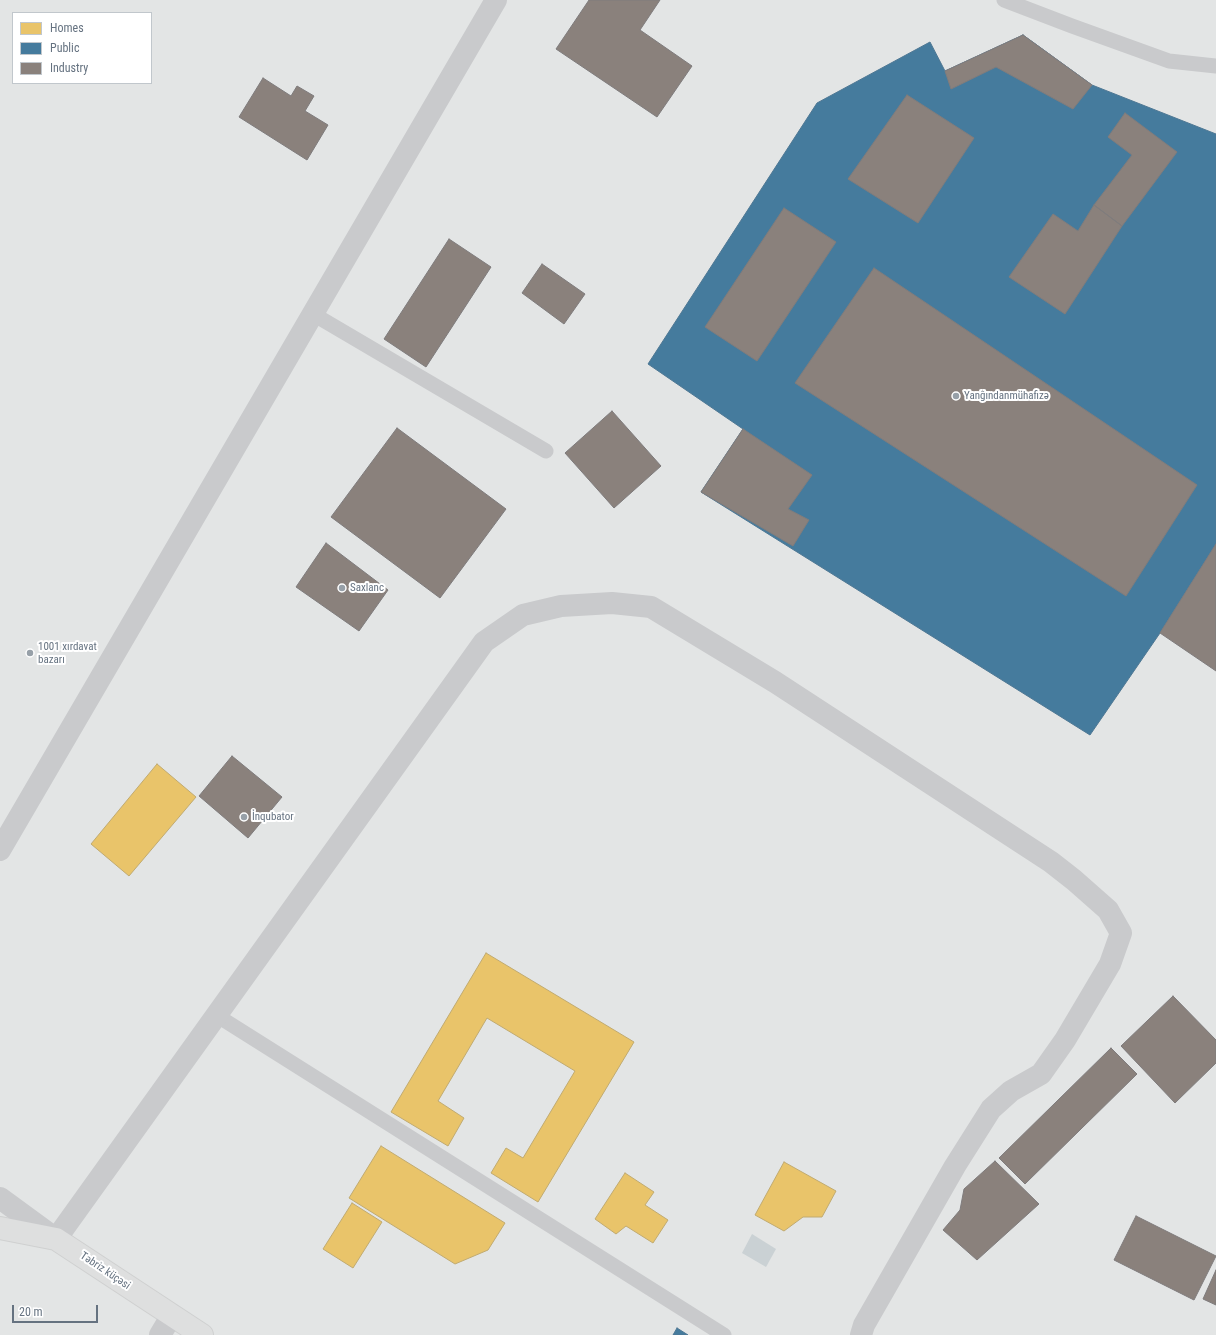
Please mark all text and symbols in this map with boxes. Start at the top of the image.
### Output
legend [12,12,152,84]
text: Homes [50,21,84,35]
text: Public [50,41,79,55]
text: Industry [50,61,88,75]
place label: Yanğındanmühafizə [964,389,1049,403]
marker: Yanğındanmühafizə [951,391,961,401]
place label: Saxlanc [350,581,384,595]
marker: Saxlanc [337,583,347,593]
place label: 1001 xırdavat bazarı [38,640,97,666]
marker: 1001 xırdavat bazarı [25,648,35,658]
place label: İnqubator [252,810,294,824]
marker: İnqubator [239,812,249,822]
street label: Təbriz küçəsi [77,1249,133,1293]
scale bar [14,1297,100,1323]
text: 20 m [19,1305,43,1319]

